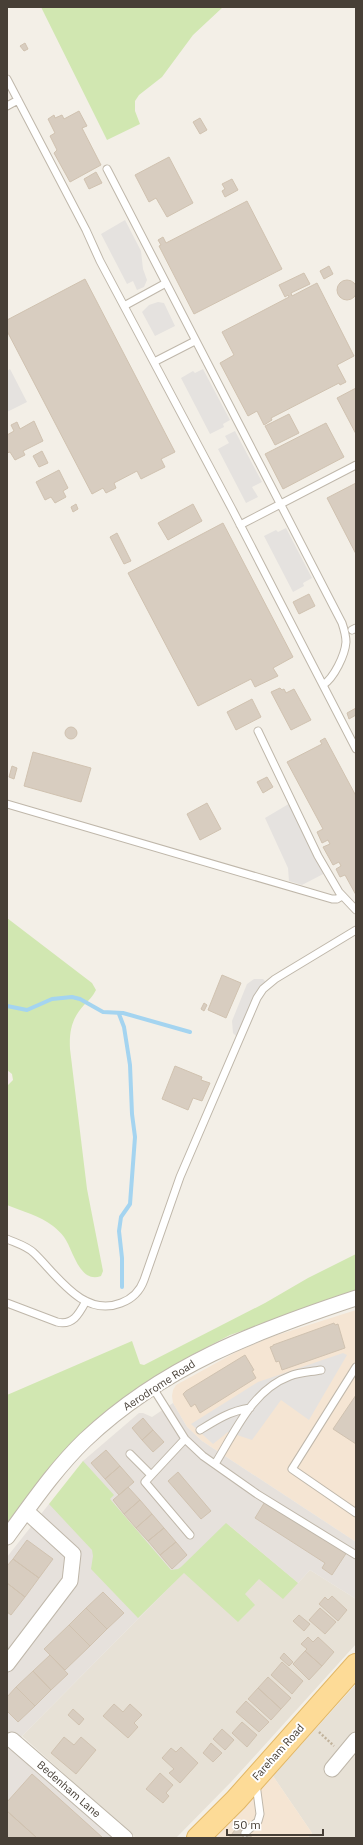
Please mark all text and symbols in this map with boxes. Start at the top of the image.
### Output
street label: Aerodrome Road [120,1356,198,1414]
street label: Fareham Road [249,1721,307,1783]
street label: Bedenham Lane [34,1758,104,1820]
scale bar [227,1811,323,1837]
text: 50 m [233,1817,261,1832]

